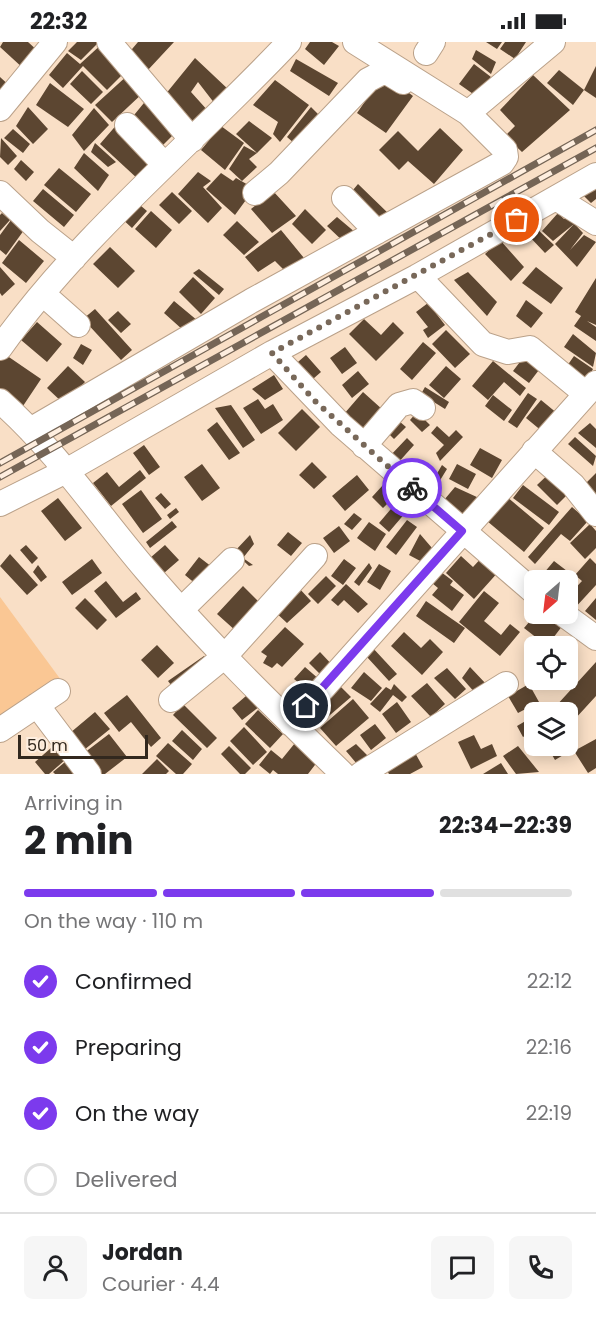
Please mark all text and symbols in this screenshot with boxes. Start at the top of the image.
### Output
text: 22:32 [30,6,87,37]
pin [491,194,542,245]
icon: bag [500,203,533,236]
courier [382,458,442,518]
icon: bike [396,472,429,505]
north arrow [524,570,578,624]
map controls [524,570,578,756]
button: locate [524,636,578,690]
pin [280,680,331,731]
icon: home [289,689,322,722]
button: layers [524,702,578,756]
scale bar [18,732,148,760]
text: 50 m [27,734,68,757]
text: Arriving in [24,789,123,817]
text: 22:34–22:39 [439,810,572,841]
text: 2 min [24,813,134,868]
text: On the way · 110 m [24,907,203,935]
icon: check [24,965,57,998]
text: Confirmed [75,966,192,997]
text: 22:12 [527,967,572,995]
icon: check [24,1031,57,1064]
text: Preparing [75,1032,182,1063]
text: 22:16 [526,1033,572,1061]
icon: check [24,1097,57,1130]
text: On the way [75,1098,199,1129]
text: 22:19 [526,1099,572,1127]
text: Delivered [75,1164,178,1195]
button: person [24,1236,87,1299]
button: chat [431,1236,494,1299]
button: phone [509,1236,572,1299]
text: Jordan [102,1237,183,1268]
text: Courier · 4.4 [102,1270,220,1298]

